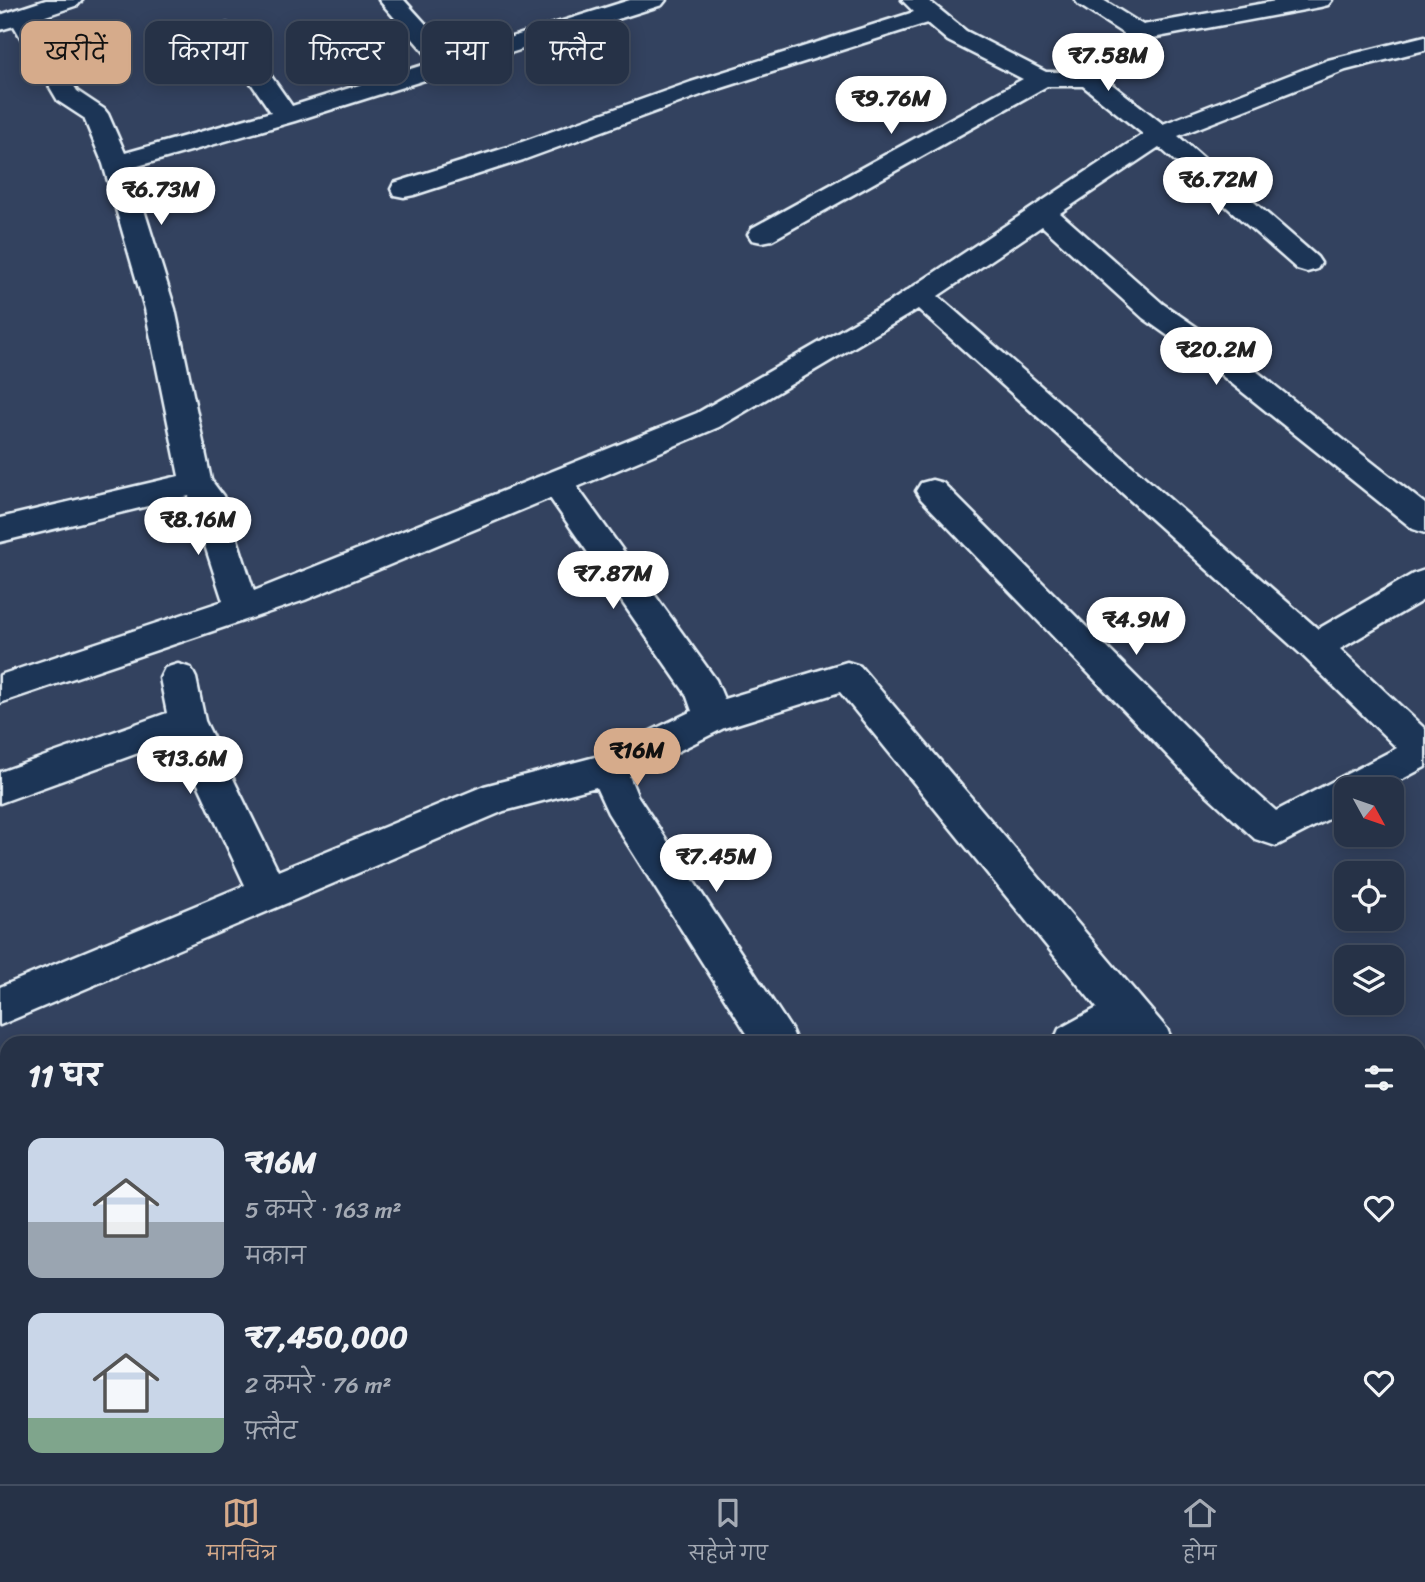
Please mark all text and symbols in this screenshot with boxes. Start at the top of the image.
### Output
chip: खरीदें [21,21,131,84]
chip: किराया [145,21,272,84]
chip: फ़िल्टर [286,21,408,84]
chip: नया [422,21,512,84]
chip: फ़्लैट [526,21,629,84]
pin: ₹7.58M [1051,34,1165,93]
text: ₹7.58M [1068,35,1148,76]
pin: ₹9.76M [834,76,948,136]
text: ₹9.76M [852,78,930,119]
pin: ₹6.72M [1161,158,1275,217]
text: ₹6.72M [1179,159,1257,200]
pin: ₹6.73M [104,168,218,227]
text: ₹6.73M [122,169,200,210]
pin: ₹20.2M [1159,328,1273,387]
text: ₹20.2M [1176,329,1256,370]
pin: ₹8.16M [141,498,255,557]
text: ₹8.16M [160,499,236,540]
pin: ₹7.87M [556,552,670,611]
text: ₹7.87M [574,553,652,594]
pin: ₹4.9M [1087,598,1185,657]
text: ₹4.9M [1102,599,1170,640]
pin: ₹16M [596,728,678,788]
text: ₹16M [610,730,664,771]
pin: ₹13.6M [133,736,247,796]
text: ₹13.6M [153,738,227,779]
north arrow [1334,777,1404,847]
map controls [1334,777,1404,1015]
pin: ₹7.45M [659,834,773,894]
text: ₹7.45M [676,836,756,877]
button: locate [1334,861,1404,931]
button: layers [1334,945,1404,1015]
text: 11 घर [28,1049,101,1103]
icon: filters [1360,1059,1398,1097]
text: ₹16M [245,1135,316,1189]
icon: home [84,1166,168,1250]
icon: heart [1360,1189,1398,1227]
text: 5 कमरे · 163 m² [245,1190,402,1231]
text: मकान [245,1236,306,1277]
text: ₹7,450,000 [245,1310,408,1364]
icon: home [84,1341,168,1425]
icon: heart [1360,1364,1398,1402]
text: 2 कमरे · 76 m² [245,1365,391,1406]
text: फ़्लैट [245,1411,297,1452]
tab: मानचित्र [206,1494,276,1574]
tab: सहेजे गए [689,1494,768,1574]
tab: होम [1181,1494,1219,1574]

